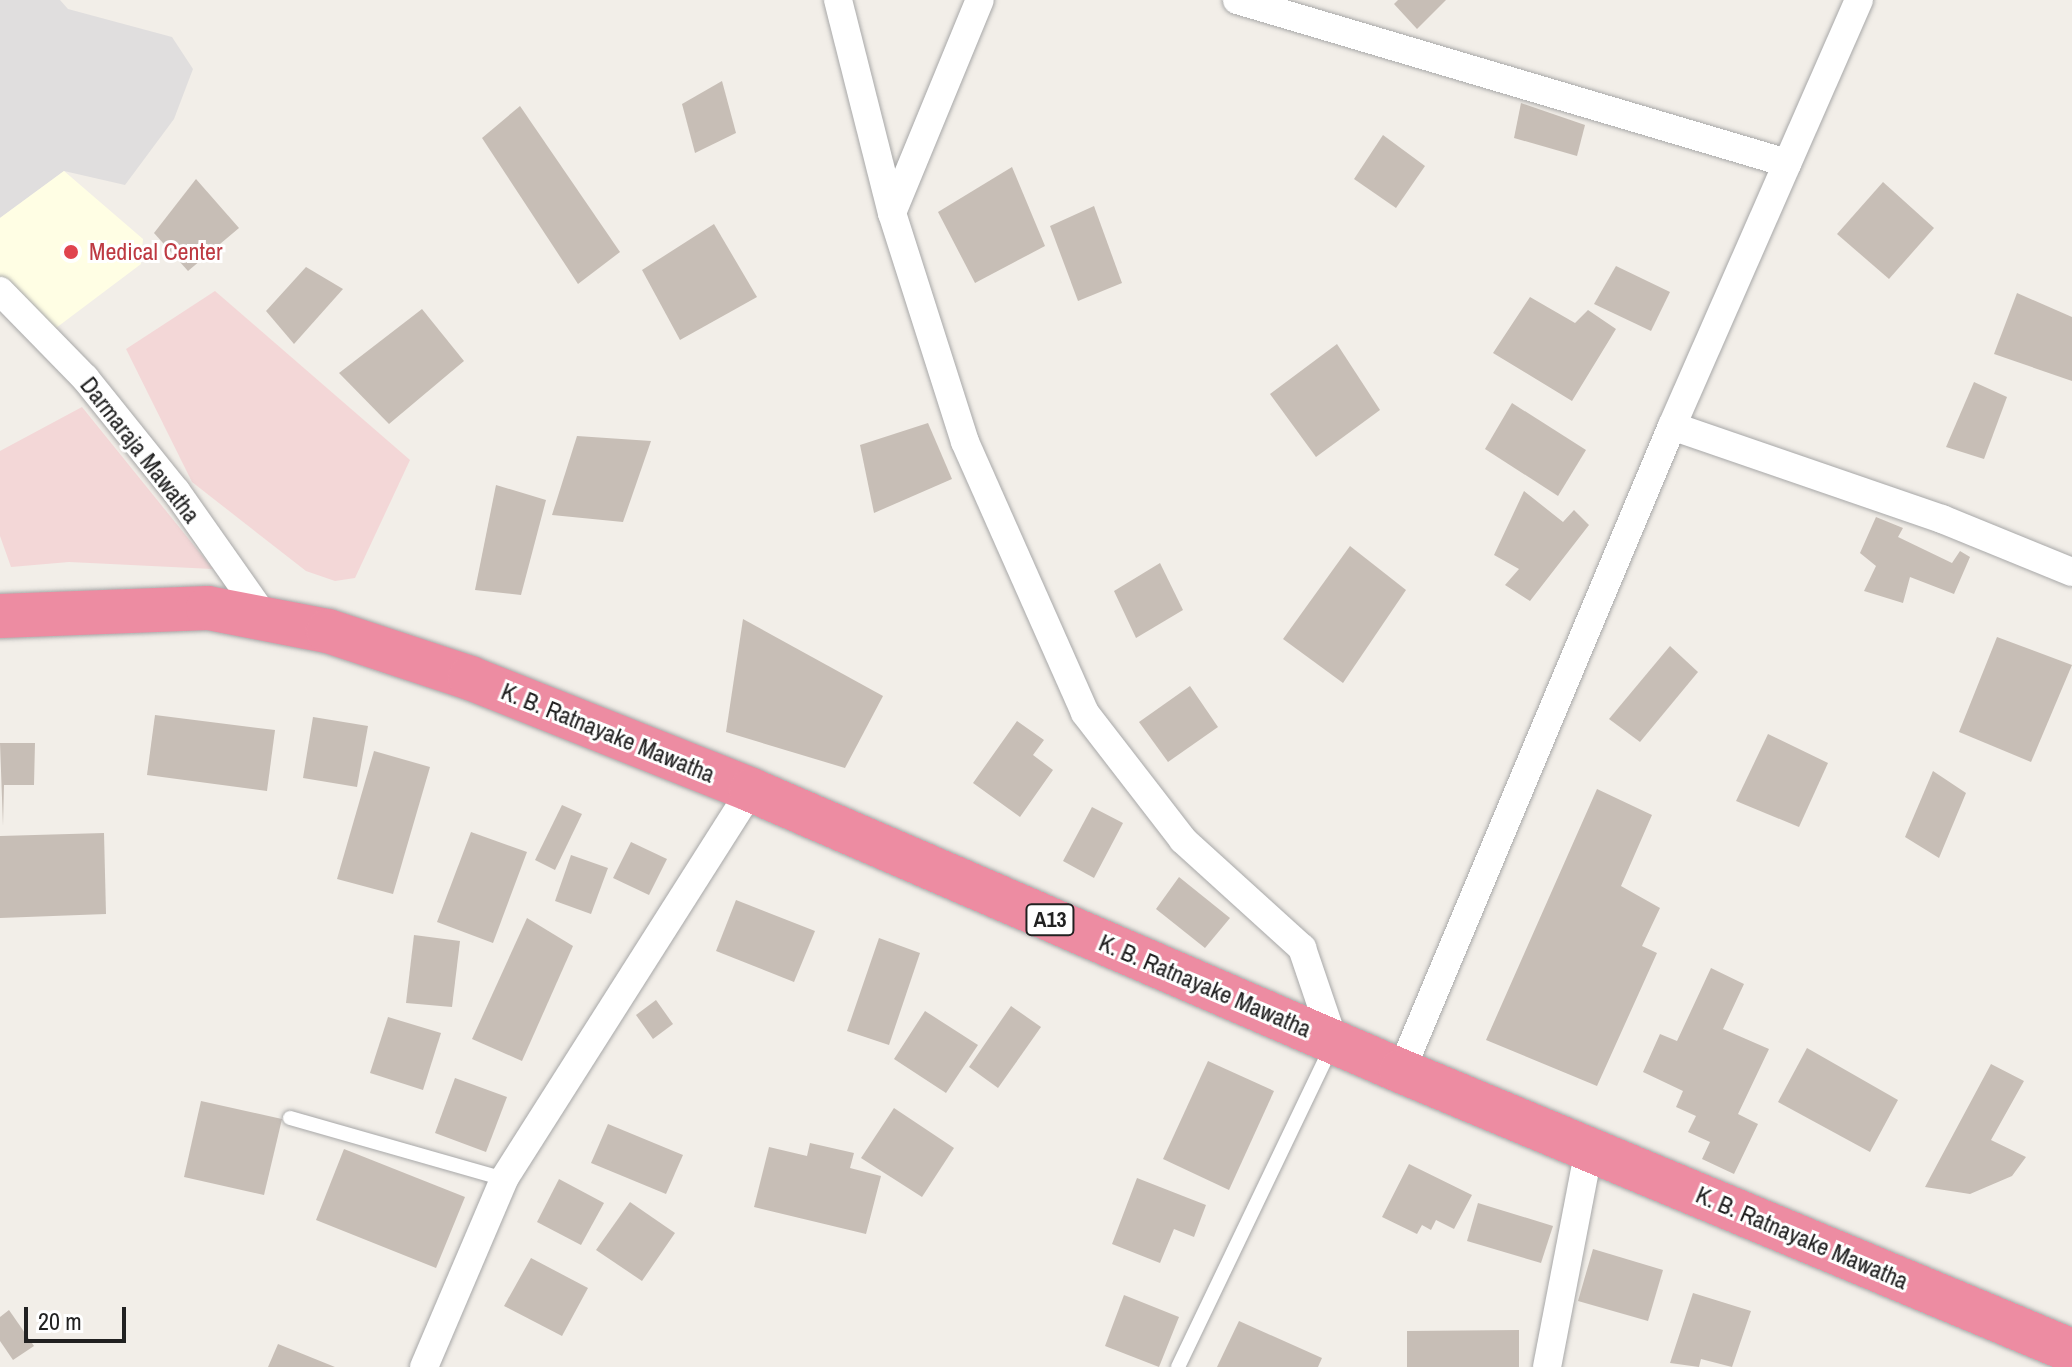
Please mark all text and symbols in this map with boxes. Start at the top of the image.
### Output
place label: Medical Center [89,238,222,266]
marker: Medical Center [60,241,82,263]
street label: Darmaraja Mawatha [74,371,206,529]
street label: K. B. Ratnayake Mawatha [497,677,719,789]
road number: A13 [1024,902,1076,938]
street label: K. B. Ratnayake Mawatha [1095,928,1315,1044]
street label: K. B. Ratnayake Mawatha [1692,1180,1912,1296]
scale bar [28,1291,130,1341]
text: 20 m [38,1305,82,1337]

